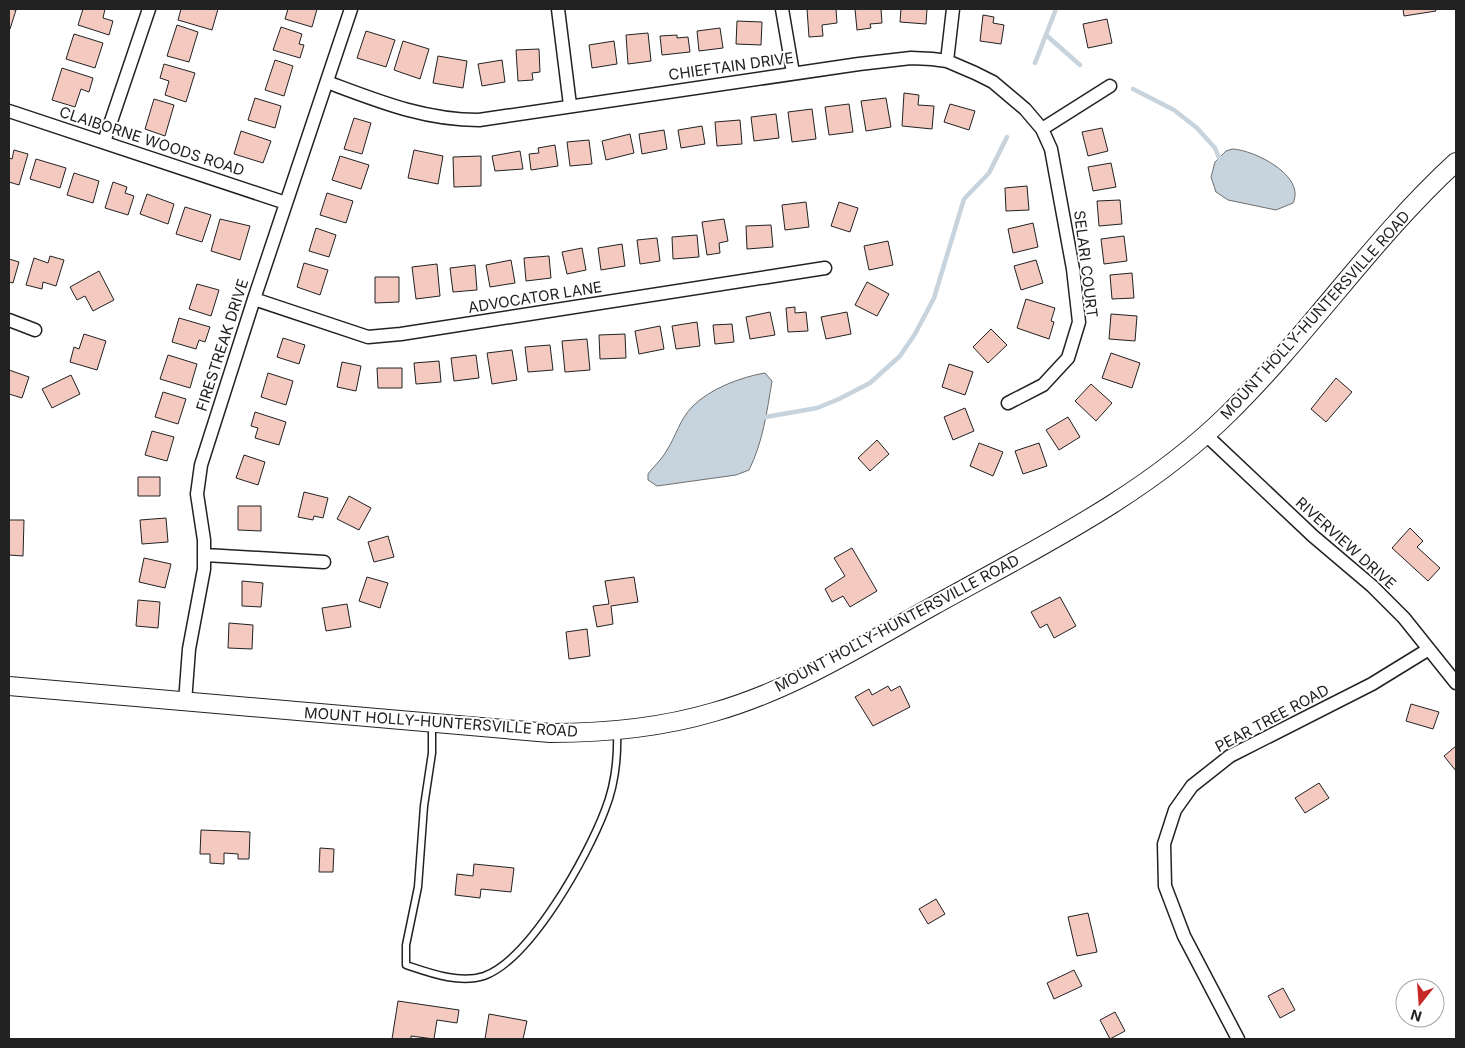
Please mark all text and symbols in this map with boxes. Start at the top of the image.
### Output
street label: CHIEFTAIN DRIVE [667,48,795,84]
street label: CLAIBORNE WOODS ROAD [57,102,247,180]
street label: MOUNT HOLLY-HUNTERSVILLE ROAD [1216,207,1414,423]
street label: SELARI COURT [1070,209,1102,319]
street label: FIRESTREAK DRIVE [192,276,252,414]
street label: ADVOCATOR LANE [467,277,603,317]
street label: RIVERVIEW DRIVE [1292,493,1400,593]
street label: MOUNT HOLLY-HUNTERSVILLE ROAD [771,550,1023,696]
street label: PEAR TREE ROAD [1212,680,1332,756]
street label: MOUNT HOLLY-HUNTERSVILLE ROAD [304,703,578,741]
north arrow [1395,978,1445,1028]
text: N [1408,1006,1424,1026]

